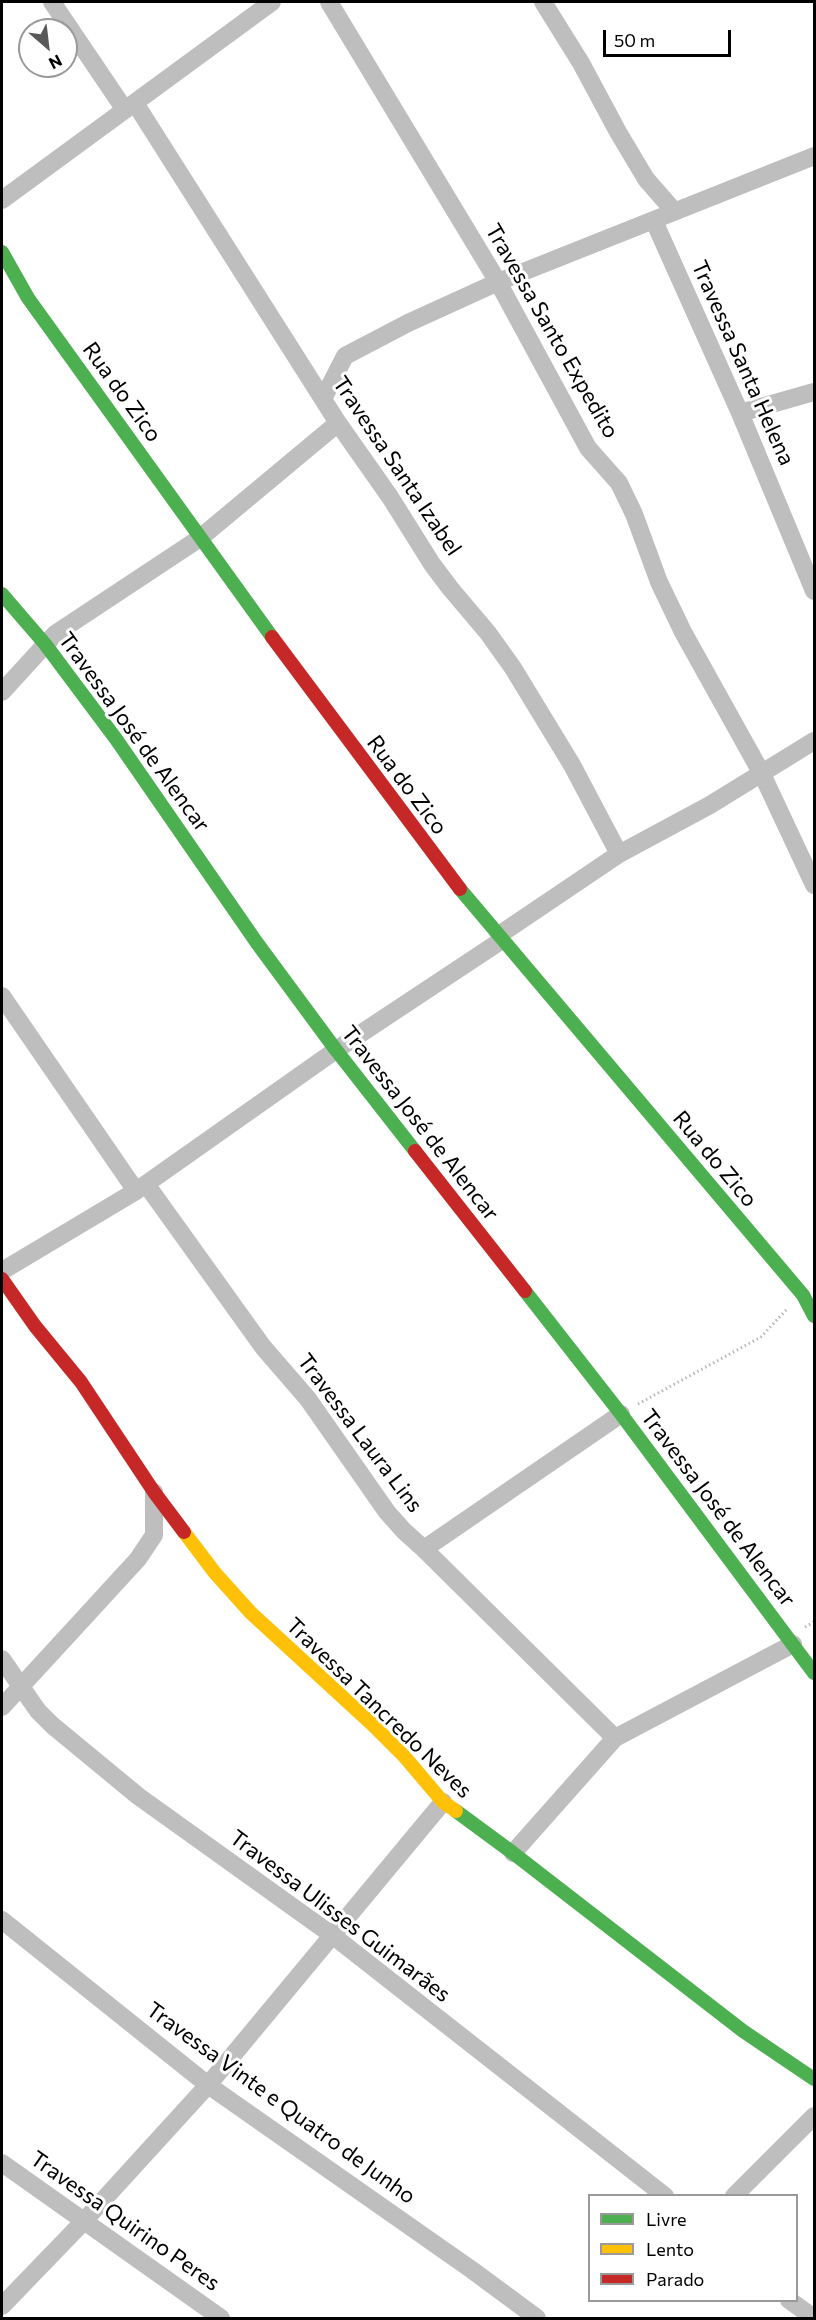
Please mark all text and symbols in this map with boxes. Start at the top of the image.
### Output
north arrow [18,18,78,78]
scale bar [606,18,734,56]
text: 50 m [614,29,655,51]
text: N [46,51,66,74]
street label: Travessa Santo Expedito [480,219,624,443]
street label: Travessa Santa Helena [686,256,800,470]
street label: Rua do Zico [77,337,167,447]
street label: Travessa Santa Izabel [327,371,467,561]
street label: Travessa José de Alencar [53,627,215,837]
street label: Rua do Zico [361,730,453,840]
street label: Travessa José de Alencar [336,1020,504,1226]
street label: Rua do Zico [667,1106,763,1212]
street label: Travessa Laura Lins [292,1348,428,1518]
street label: Travessa José de Alencar [635,1404,801,1612]
street label: Travessa Tancredo Neves [281,1612,477,1804]
street label: Travessa Ulisses Guimarães [224,1824,456,2008]
street label: Travessa Vinte e Quatro de Junho [141,1996,421,2210]
street label: Travessa Quirino Peres [25,2145,225,2297]
legend [588,2194,798,2302]
text: Livre [646,2208,687,2230]
text: Lento [646,2238,694,2260]
text: Parado [646,2268,704,2290]

